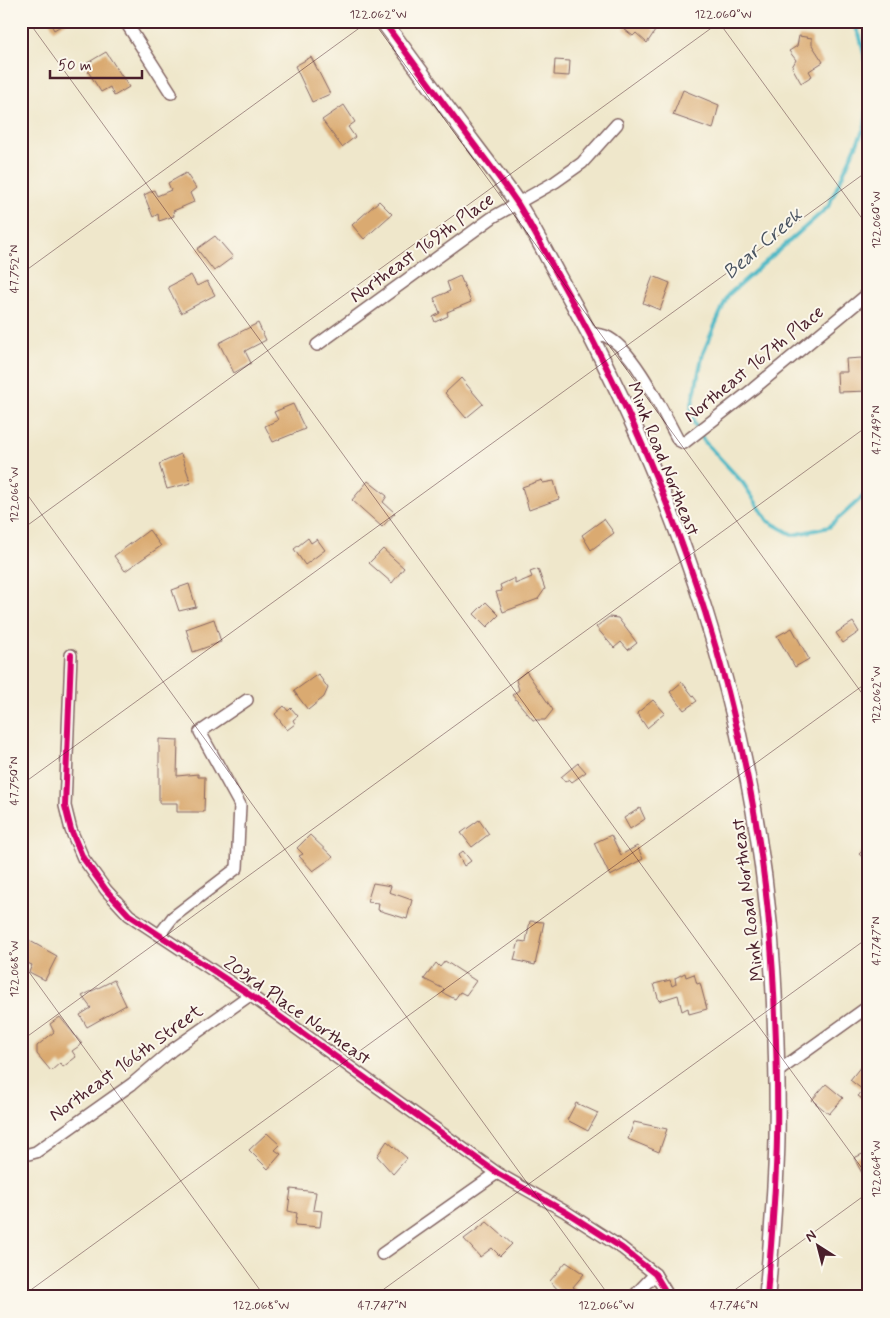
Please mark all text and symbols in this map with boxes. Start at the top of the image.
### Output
text: 122.062°W [349,7,407,23]
text: 122.060°W [694,7,752,23]
scale bar [50,48,142,80]
text: 50 m [58,56,92,76]
street label: Northeast 169th Place [345,187,499,309]
text: 122.060°W [869,191,885,249]
water label: Bear Creek [718,202,809,286]
text: 47.752°N [7,245,23,293]
street label: Northeast 167th Place [679,300,829,428]
street label: Mink Road Northeast [621,378,705,540]
text: 47.749°N [869,406,885,454]
text: 122.066°W [7,467,23,523]
text: 122.062°W [869,666,885,724]
text: 47.750°N [7,757,23,805]
street label: Mink Road Northeast [726,817,770,983]
text: 47.747°N [869,916,885,966]
text: 122.068°W [7,941,23,997]
street label: 203rd Place Northeast [218,951,376,1071]
street label: Northeast 166th Street [44,999,208,1127]
text: 122.064°W [869,1140,885,1198]
north arrow [792,1220,842,1270]
text: N [802,1226,820,1246]
text: 122.068°W [233,1298,289,1314]
text: 47.747°N [357,1298,407,1314]
text: 122.066°W [578,1298,634,1314]
text: 47.746°N [710,1298,758,1314]

